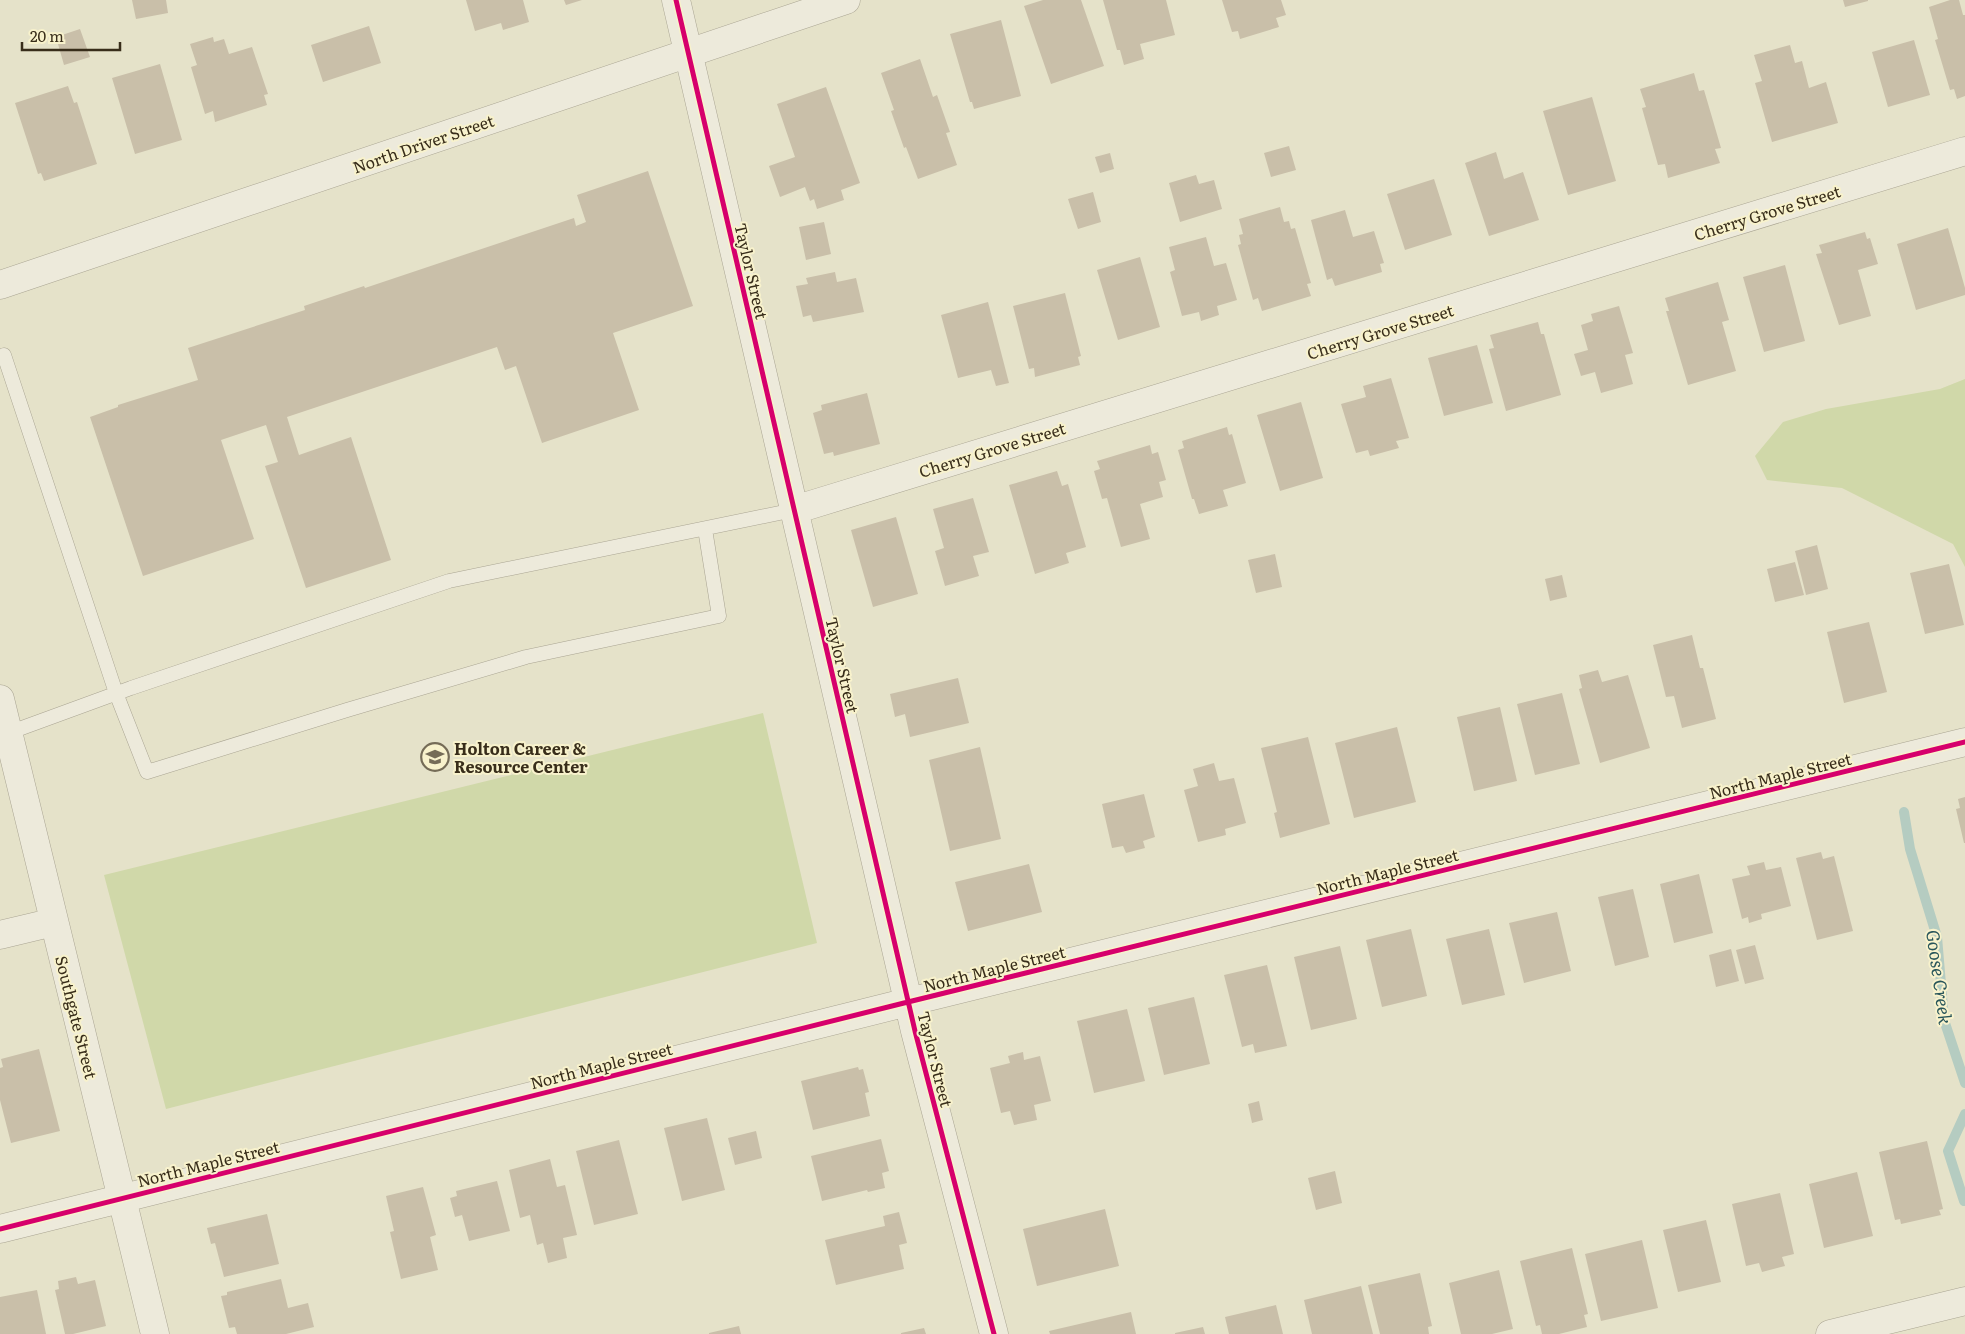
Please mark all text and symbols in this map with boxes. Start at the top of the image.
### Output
scale bar [22,20,120,52]
text: 20 m [30,24,64,47]
street label: North Driver Street [349,107,497,178]
street label: Cherry Grove Street [1691,178,1844,246]
street label: Taylor Street [729,220,775,322]
street label: Cherry Grove Street [1304,297,1457,365]
street label: Cherry Grove Street [916,415,1069,483]
street label: Taylor Street [820,614,866,716]
place label: Holton Career & Resource Center [454,736,588,778]
school or university icon: Holton Career & Resource Center [420,742,450,772]
street label: North Maple Street [1706,746,1854,804]
street label: North Maple Street [1313,842,1461,900]
water label: Goose Creek [1920,928,1960,1026]
street label: North Maple Street [920,939,1068,997]
street label: Southgate Street [50,953,104,1082]
street label: Taylor Street [912,1008,960,1110]
street label: North Maple Street [527,1036,675,1094]
street label: North Maple Street [134,1134,282,1192]

